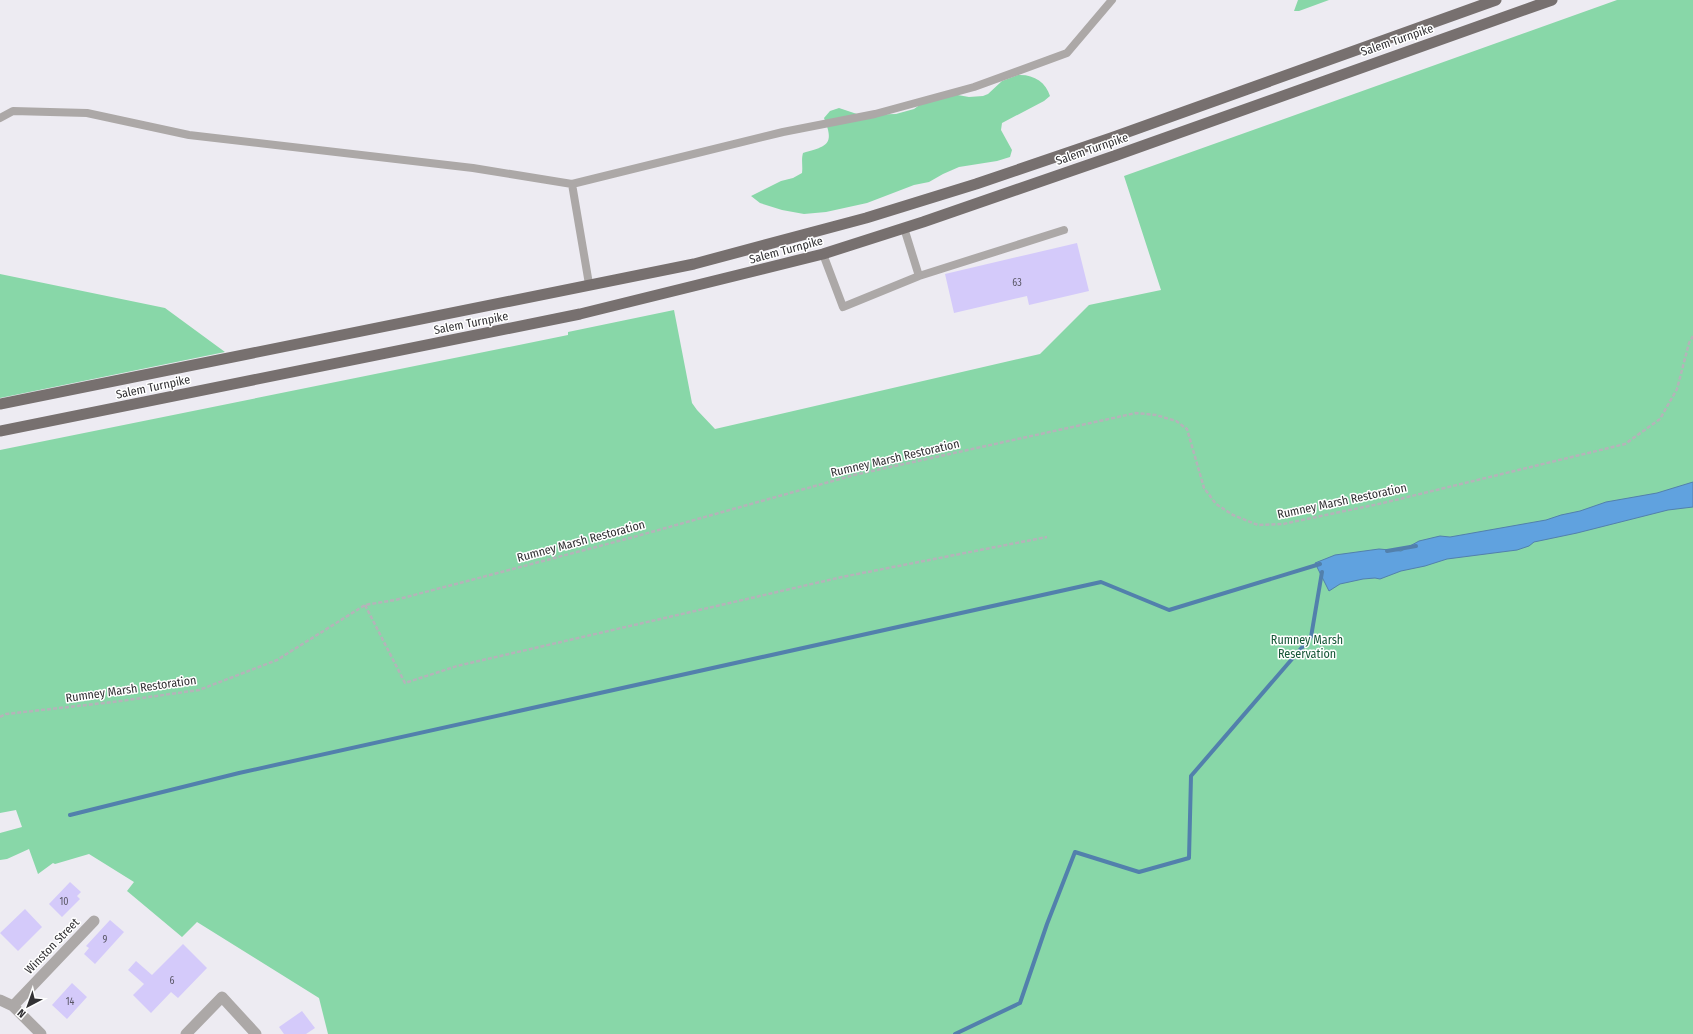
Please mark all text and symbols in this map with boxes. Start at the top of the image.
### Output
street label: Salem Turnpike [1359,21,1435,59]
street label: Salem Turnpike [1054,130,1130,168]
street label: Salem Turnpike [748,233,824,267]
house number: 63 [1012,277,1022,289]
street label: Salem Turnpike [433,309,509,337]
street label: Salem Turnpike [115,372,191,402]
street label: Rumney Marsh Restoration [829,436,961,480]
street label: Rumney Marsh Restoration [1276,480,1408,522]
street label: Rumney Marsh Restoration [515,517,647,565]
park label: Rumney Marsh Reservation [1271,633,1343,661]
street label: Rumney Marsh Restoration [65,673,197,705]
house number: 10 [59,896,69,908]
street label: Winston Street [22,915,82,977]
house number: 9 [103,934,108,946]
house number: 6 [170,975,175,987]
north arrow [8,986,48,1026]
house number: 14 [66,996,75,1008]
text: N [15,1006,29,1020]

